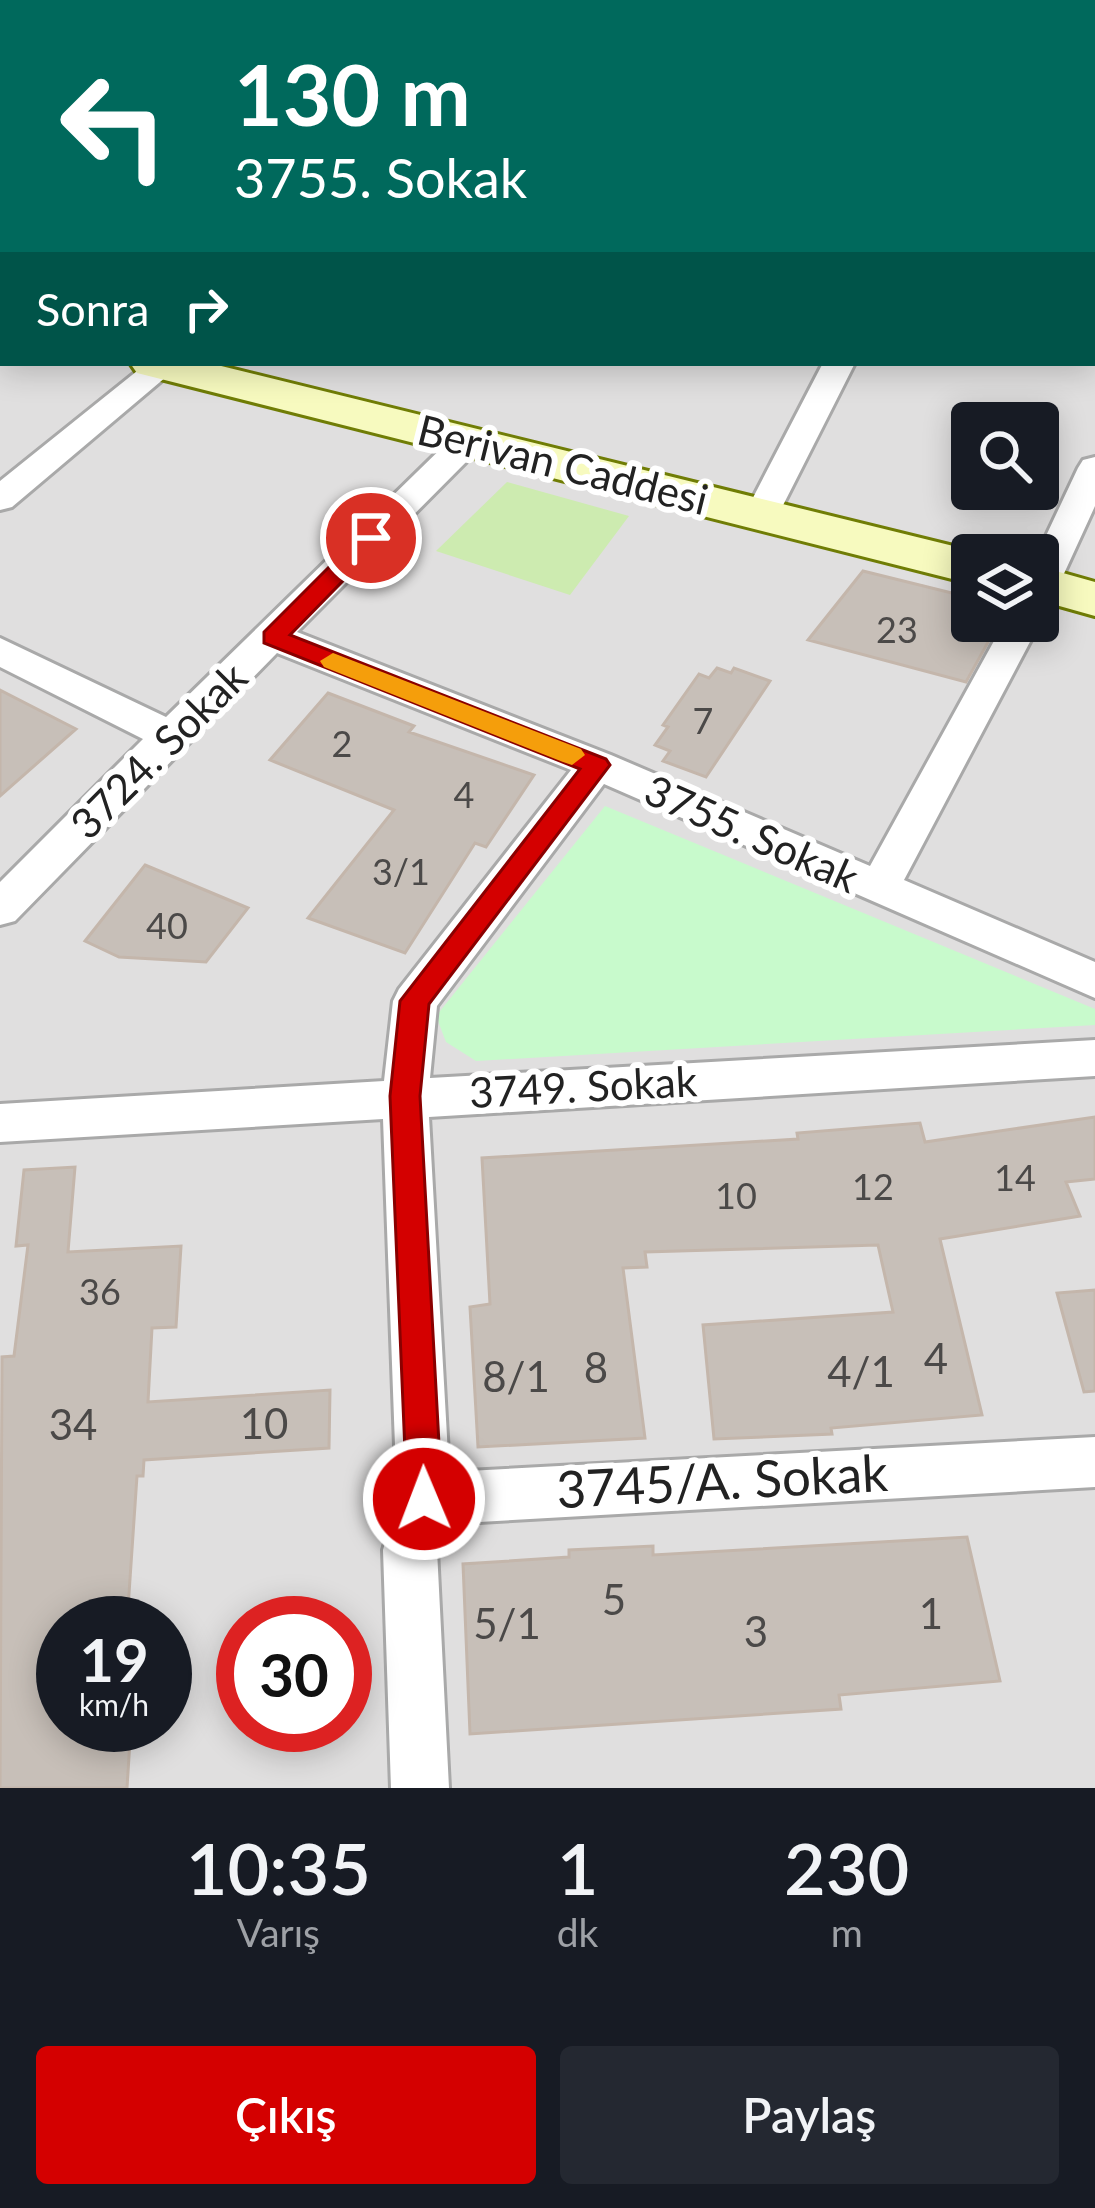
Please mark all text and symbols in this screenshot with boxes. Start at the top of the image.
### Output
text: 130 m [234,43,471,144]
icon: left [36,48,192,204]
text: 3755. Sokak [234,145,527,210]
icon: right [173,276,239,342]
text: Sonra [36,282,149,336]
map controls [951,402,1059,642]
button: search [951,402,1059,510]
street label: Berivan Caddesi [413,404,713,524]
pin [320,487,422,589]
icon: arrive [338,505,404,571]
button: layers [951,534,1059,642]
house number: 23 [876,607,918,651]
street label: 3724. Sokak [60,651,257,848]
house number: 7 [693,698,713,742]
house number: 2 [332,721,352,765]
street label: 3755. Sokak [638,764,867,903]
house number: 4 [454,772,474,816]
house number: 3/1 [372,849,430,893]
house number: 40 [146,903,188,947]
street label: 3749. Sokak [468,1055,699,1117]
house number: 14 [994,1155,1036,1199]
house number: 12 [852,1164,894,1208]
house number: 10 [715,1173,757,1217]
house number: 36 [79,1269,121,1313]
house number: 4 [924,1333,948,1383]
house number: 8 [584,1342,608,1392]
house number: 4/1 [827,1346,895,1396]
house number: 8/1 [482,1351,550,1401]
house number: 10 [240,1398,288,1448]
house number: 34 [49,1399,97,1449]
position arrow [361,1436,487,1562]
street label: 3745/A. Sokak [555,1441,889,1519]
house number: 5 [602,1574,626,1624]
house number: 1 [919,1588,943,1638]
speed limit sign: 30 [216,1596,372,1752]
house number: 5/1 [473,1598,541,1648]
house number: 3 [744,1606,768,1656]
text: 19 [79,1623,149,1695]
text: km/h [79,1686,149,1722]
text: 10:35 [186,1824,371,1910]
text: 1 [557,1824,598,1910]
text: 230 [784,1824,909,1910]
text: Varış [237,1909,320,1955]
text: dk [557,1909,598,1955]
text: m [831,1909,863,1955]
button: Çıkış [36,2046,536,2184]
button: Paylaş [560,2046,1059,2184]

